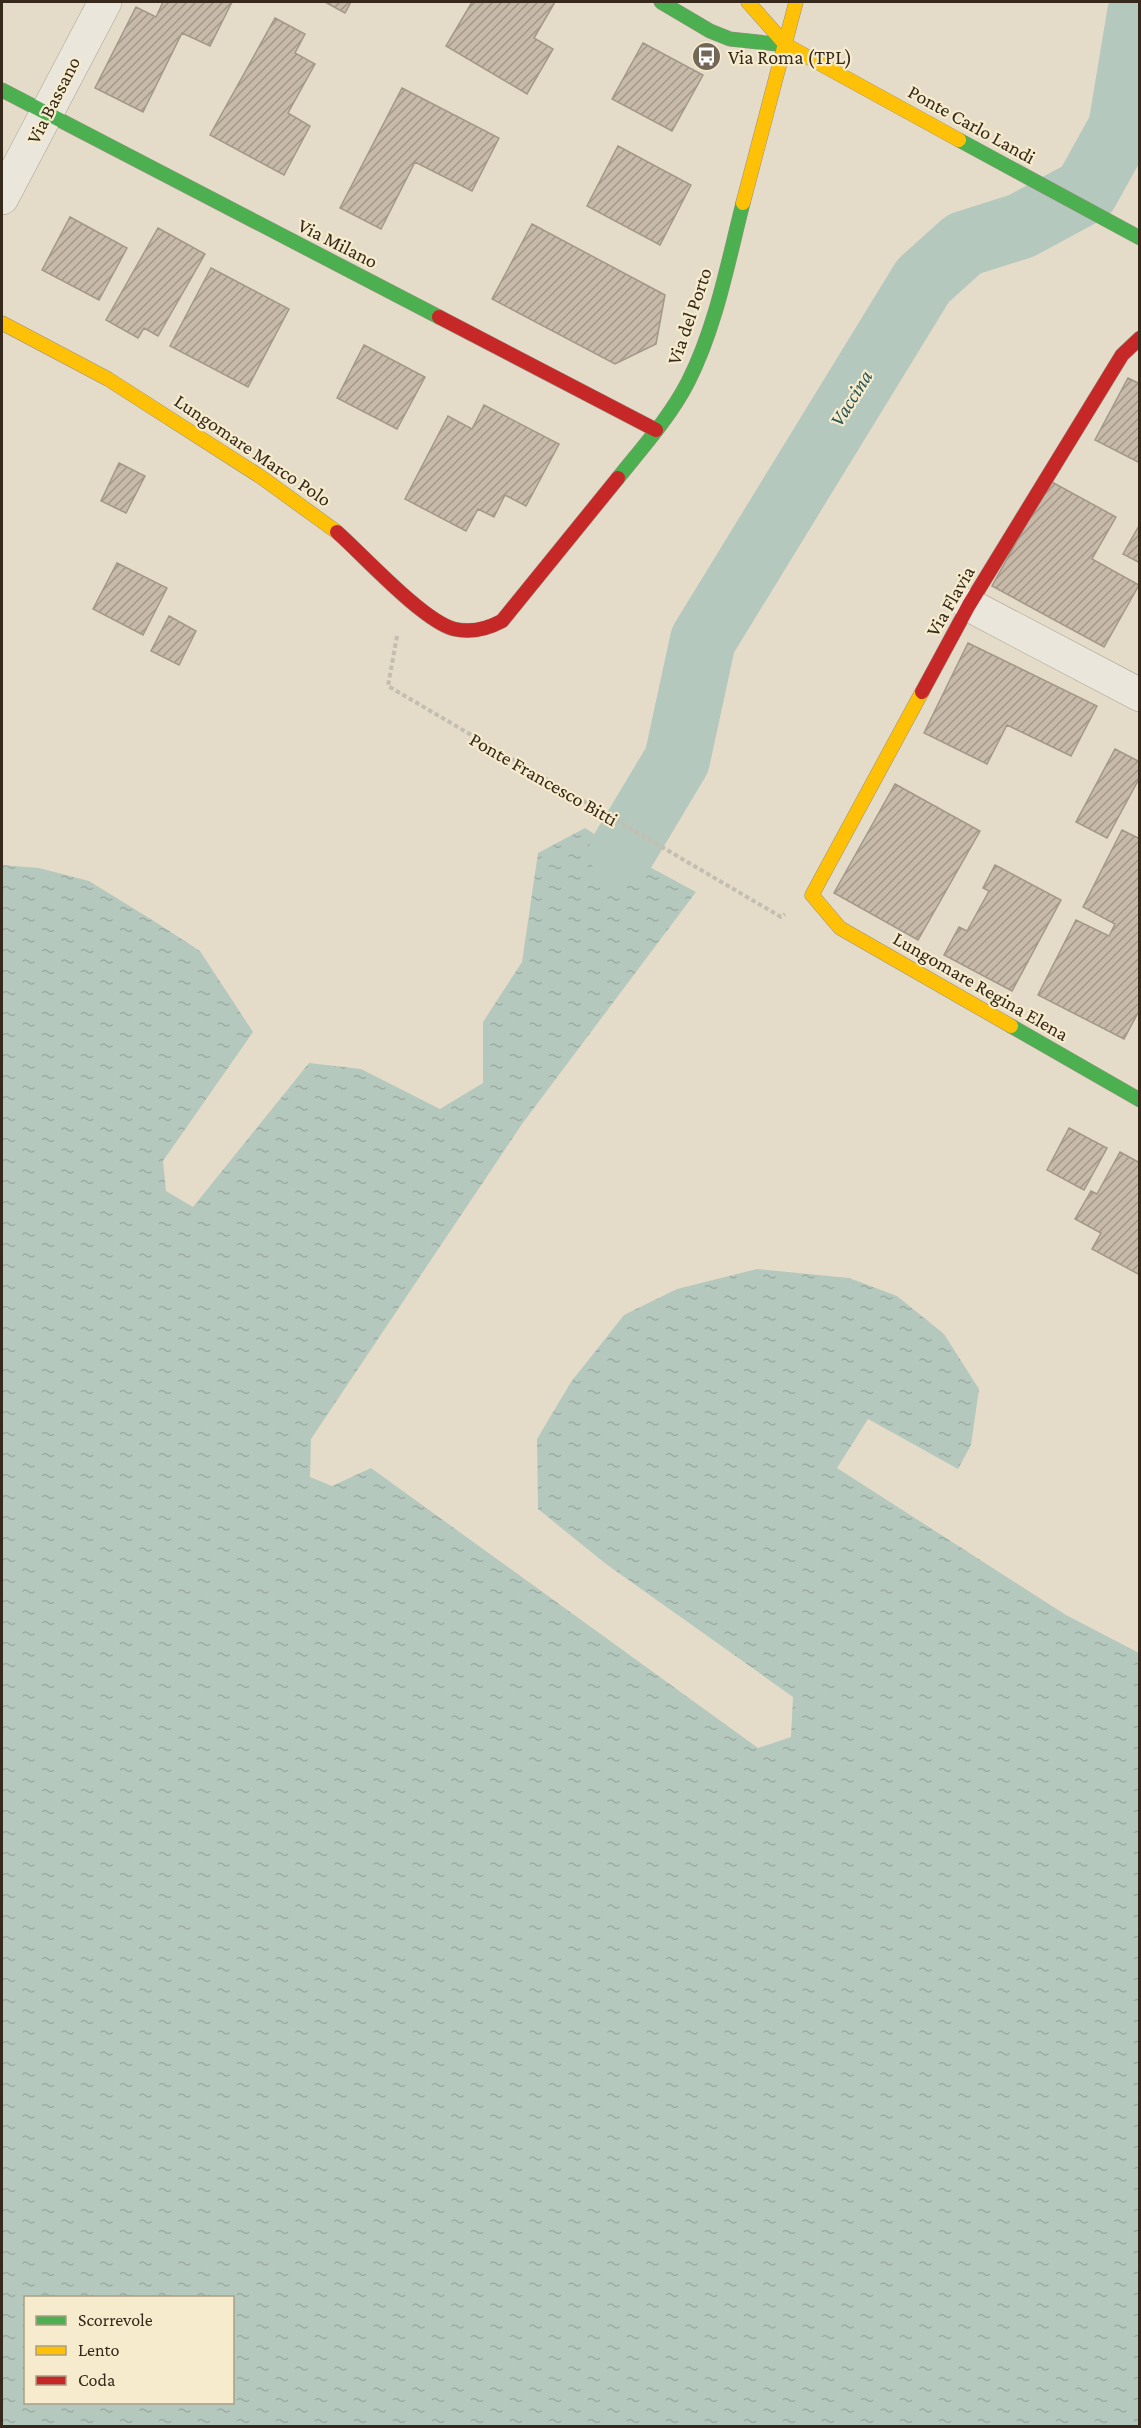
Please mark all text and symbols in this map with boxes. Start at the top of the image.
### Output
bus stop icon: Via Roma (TPL) [691,41,723,73]
place label: Via Roma (TPL) [728,46,852,69]
street label: Via Bassano [22,53,84,147]
street label: Ponte Carlo Landi [905,80,1039,168]
street label: Via Milano [295,214,382,272]
street label: Via del Porto [662,265,716,367]
water label: Vaccina [824,365,878,431]
street label: Lungomare Marco Polo [170,389,336,512]
street label: Via Flavia [921,562,979,640]
street label: Ponte Francesco Bitti [466,728,622,830]
street label: Lungomare Regina Elena [889,927,1072,1046]
legend [24,2296,234,2404]
text: Scorrevole [78,2310,153,2330]
text: Lento [78,2340,119,2360]
text: Coda [78,2370,115,2390]

